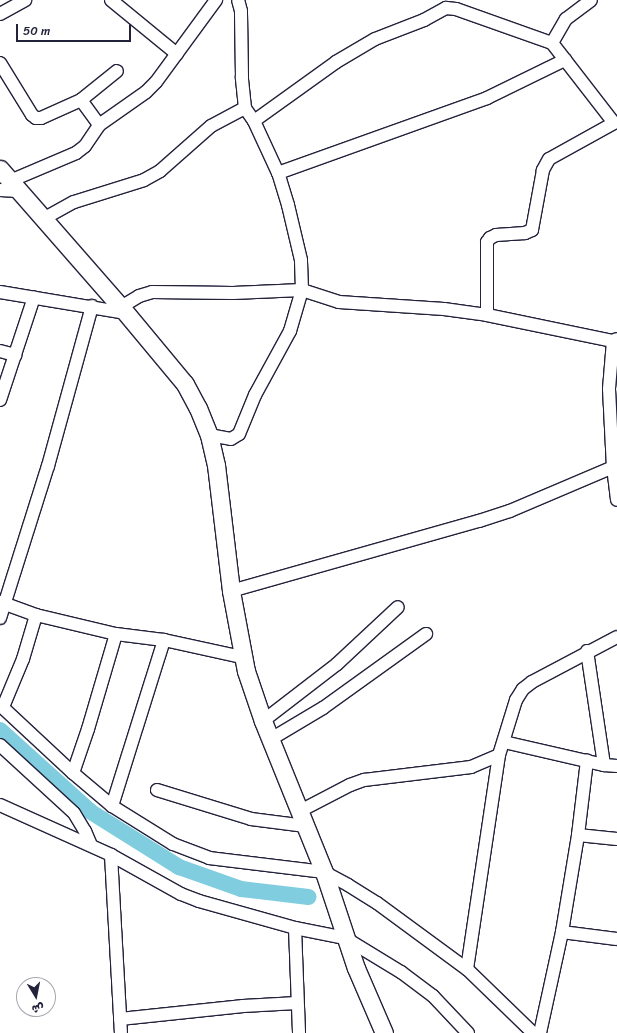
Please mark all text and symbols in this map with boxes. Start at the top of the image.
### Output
scale bar [18,16,133,42]
text: 50 m [23,20,50,42]
north arrow [16,977,56,1017]
text: ش [30,998,46,1019]

